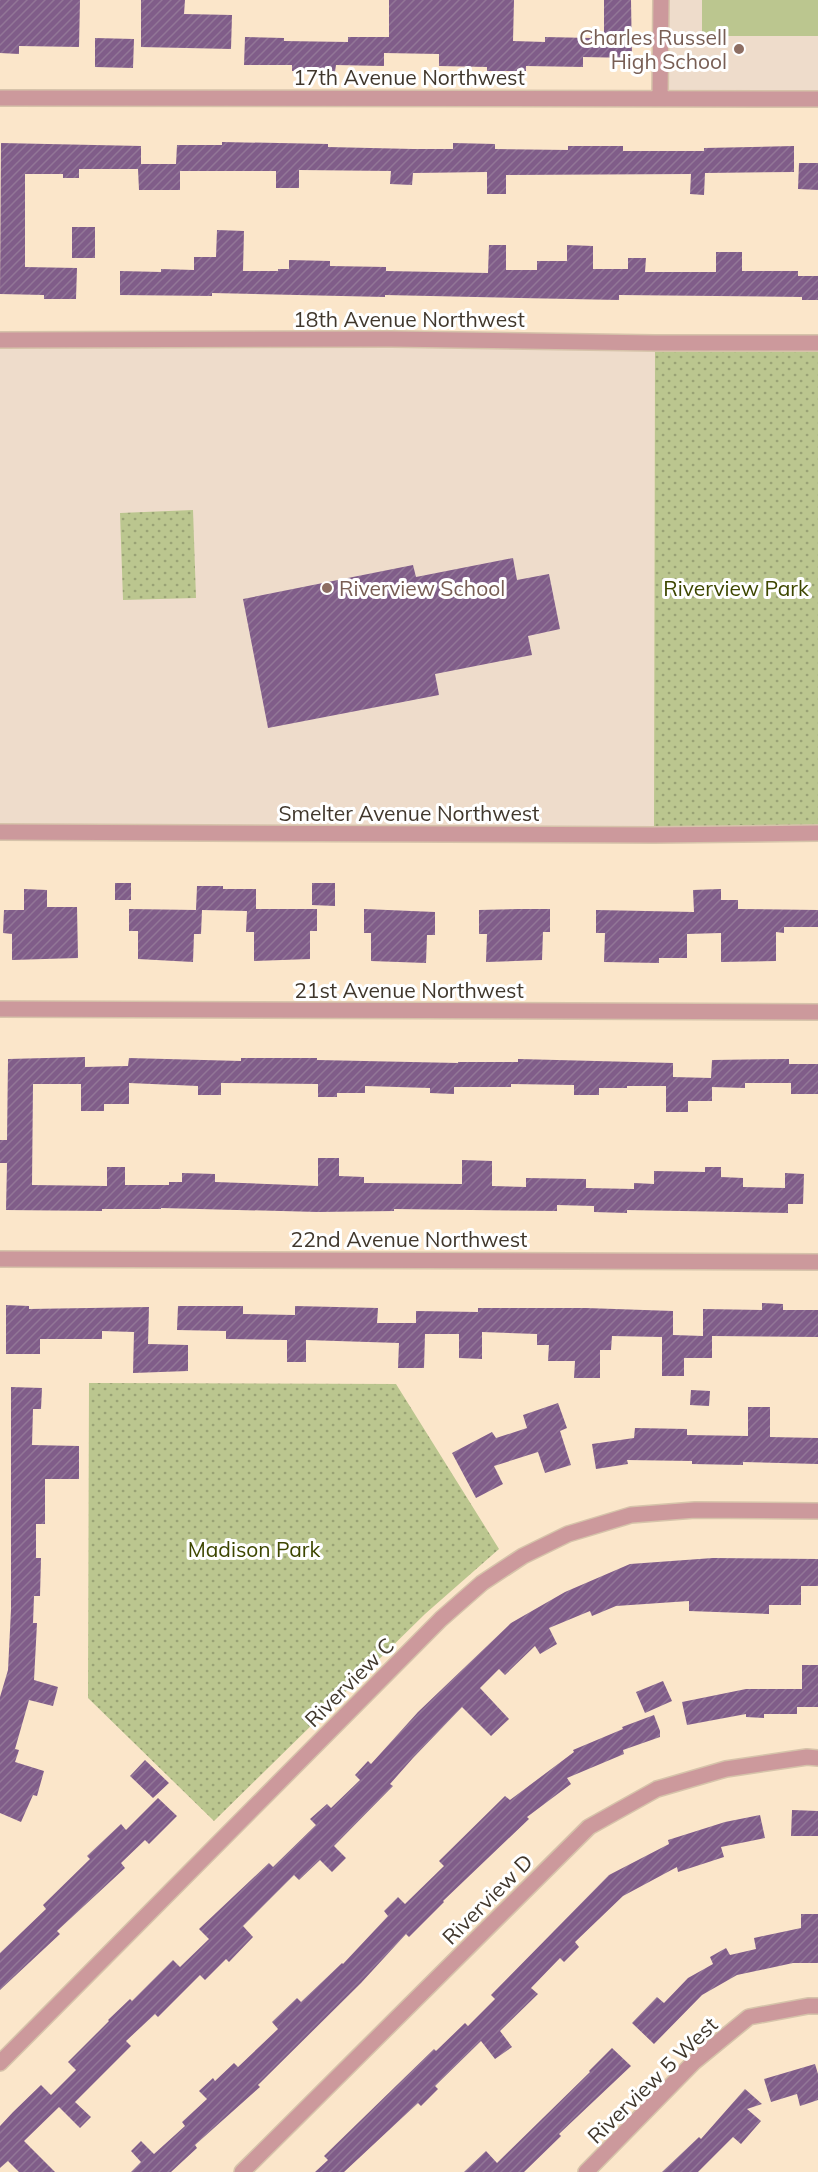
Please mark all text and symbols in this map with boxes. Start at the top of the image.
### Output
place label: Charles Russell High School [579,24,727,74]
marker: Charles Russell High School [732,42,746,56]
street label: 17th Avenue Northwest [293,64,525,90]
street label: 18th Avenue Northwest [293,306,525,332]
place label: Riverview School [339,575,505,601]
park label: Riverview Park [663,575,809,601]
marker: Riverview School [320,581,334,595]
street label: Smelter Avenue Northwest [279,800,539,826]
street label: 21st Avenue Northwest [294,977,524,1003]
street label: 22nd Avenue Northwest [291,1226,527,1252]
park label: Madison Park [188,1536,320,1562]
street label: Riverview C [299,1632,399,1732]
street label: Riverview D [436,1848,538,1950]
street label: Riverview 5 West [582,2011,722,2149]

